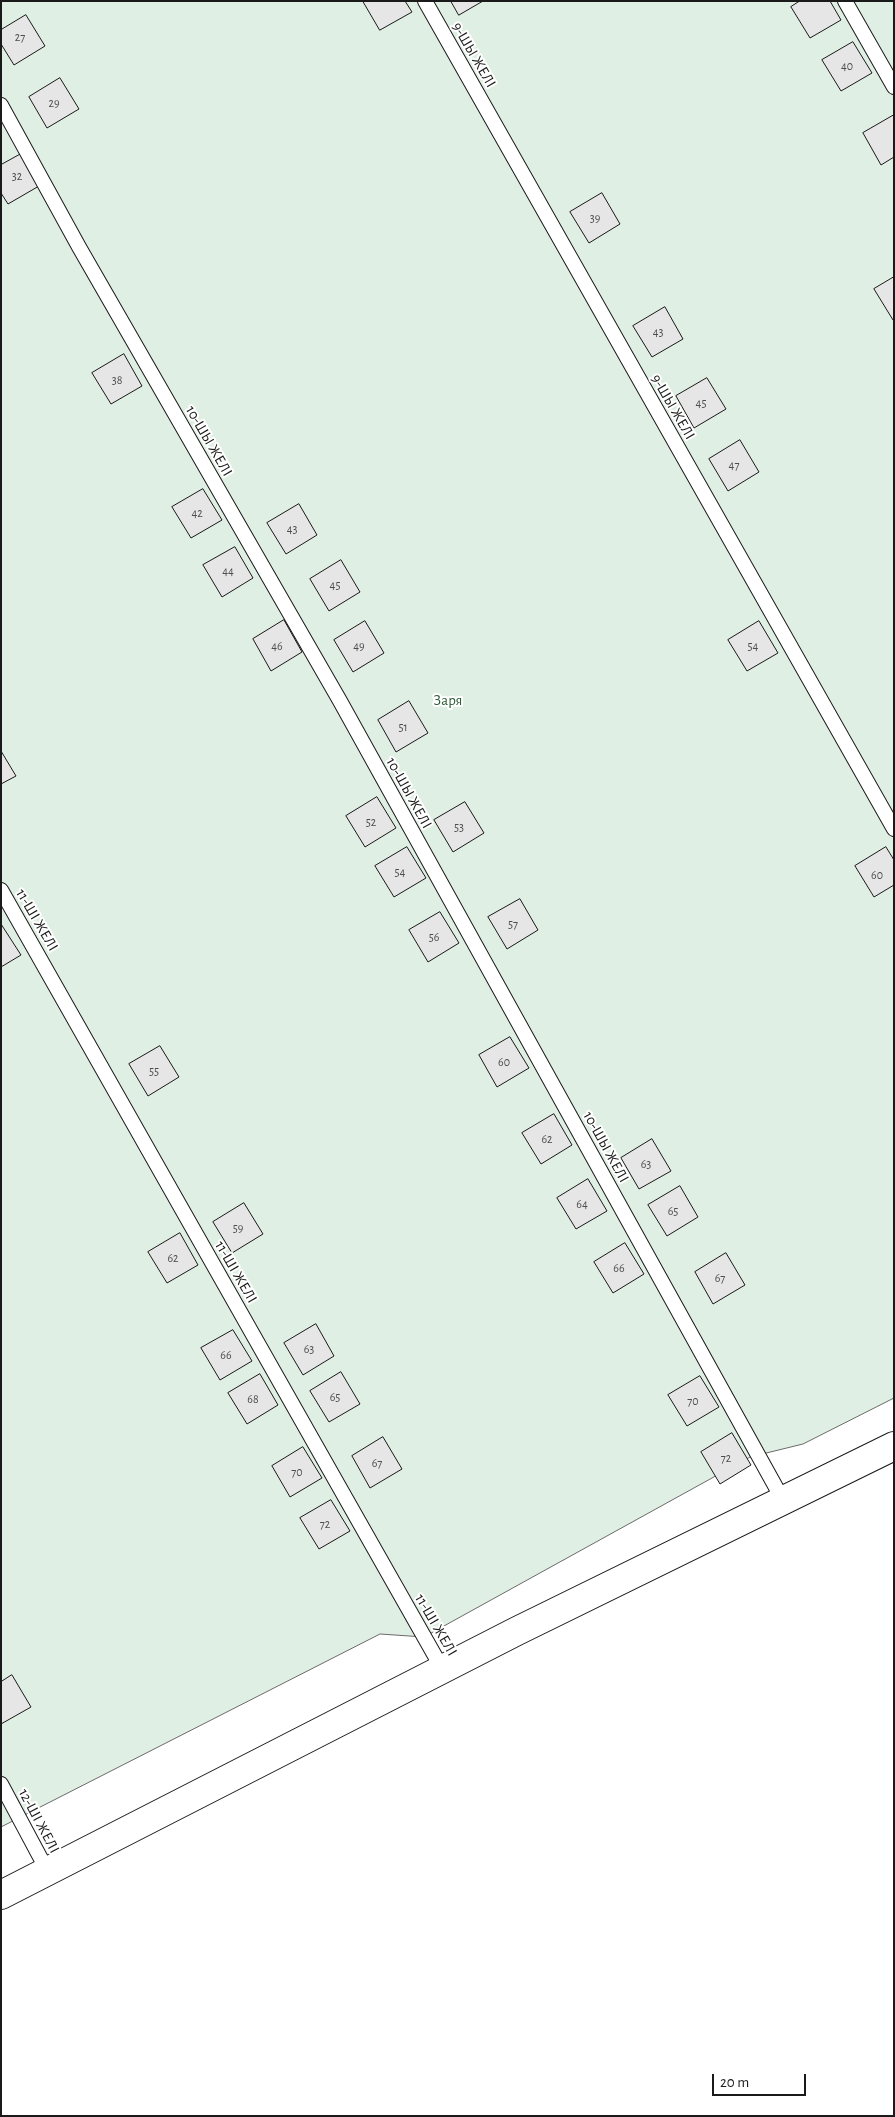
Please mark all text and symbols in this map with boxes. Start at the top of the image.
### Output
street label: 9-ШЫ ЖЕЛІ [448,19,500,91]
house number: 27 [15,30,25,44]
house number: 40 [841,59,853,73]
house number: 29 [48,96,60,110]
house number: 32 [12,169,22,183]
house number: 39 [590,211,600,225]
house number: 43 [653,325,663,339]
street label: 9-ШЫ ЖЕЛІ [647,371,699,443]
house number: 38 [112,373,122,387]
house number: 45 [696,396,706,410]
street label: 10-ШЫ ЖЕЛІ [182,403,236,479]
house number: 47 [729,458,739,472]
house number: 42 [191,506,203,520]
house number: 43 [287,522,297,536]
house number: 44 [222,564,234,578]
house number: 45 [330,578,340,592]
house number: 46 [271,639,283,653]
house number: 49 [353,639,365,653]
house number: 54 [748,639,758,653]
park label: Заря [434,691,462,709]
house number: 51 [398,720,408,734]
street label: 10-ШЫ ЖЕЛІ [382,754,436,832]
house number: 52 [366,815,376,829]
house number: 53 [454,820,464,834]
house number: 54 [395,865,405,879]
house number: 60 [871,868,883,882]
street label: 11-ШІ ЖЕЛІ [12,886,62,954]
house number: 57 [508,917,518,931]
house number: 56 [429,930,439,944]
house number: 60 [498,1055,510,1069]
house number: 55 [149,1064,159,1078]
street label: 10-ШЫ ЖЕЛІ [579,1108,633,1186]
house number: 62 [541,1132,553,1146]
house number: 63 [641,1157,651,1171]
house number: 64 [576,1197,588,1211]
house number: 65 [668,1204,678,1218]
house number: 59 [233,1221,243,1235]
street label: 11-ШІ ЖЕЛІ [211,1238,261,1306]
house number: 62 [167,1251,179,1265]
house number: 66 [613,1261,625,1275]
house number: 67 [715,1271,725,1285]
house number: 63 [304,1342,314,1356]
house number: 66 [220,1348,232,1362]
house number: 65 [330,1390,340,1404]
house number: 68 [247,1392,259,1406]
house number: 70 [687,1394,699,1408]
house number: 72 [721,1451,731,1465]
house number: 67 [372,1456,382,1470]
house number: 70 [291,1465,303,1479]
house number: 72 [320,1517,330,1531]
street label: 11-ШІ ЖЕЛІ [411,1591,461,1659]
street label: 12-ШІ ЖЕЛІ [14,1786,64,1856]
scale bar [715,2064,809,2096]
text: 20 m [720,2075,749,2090]

